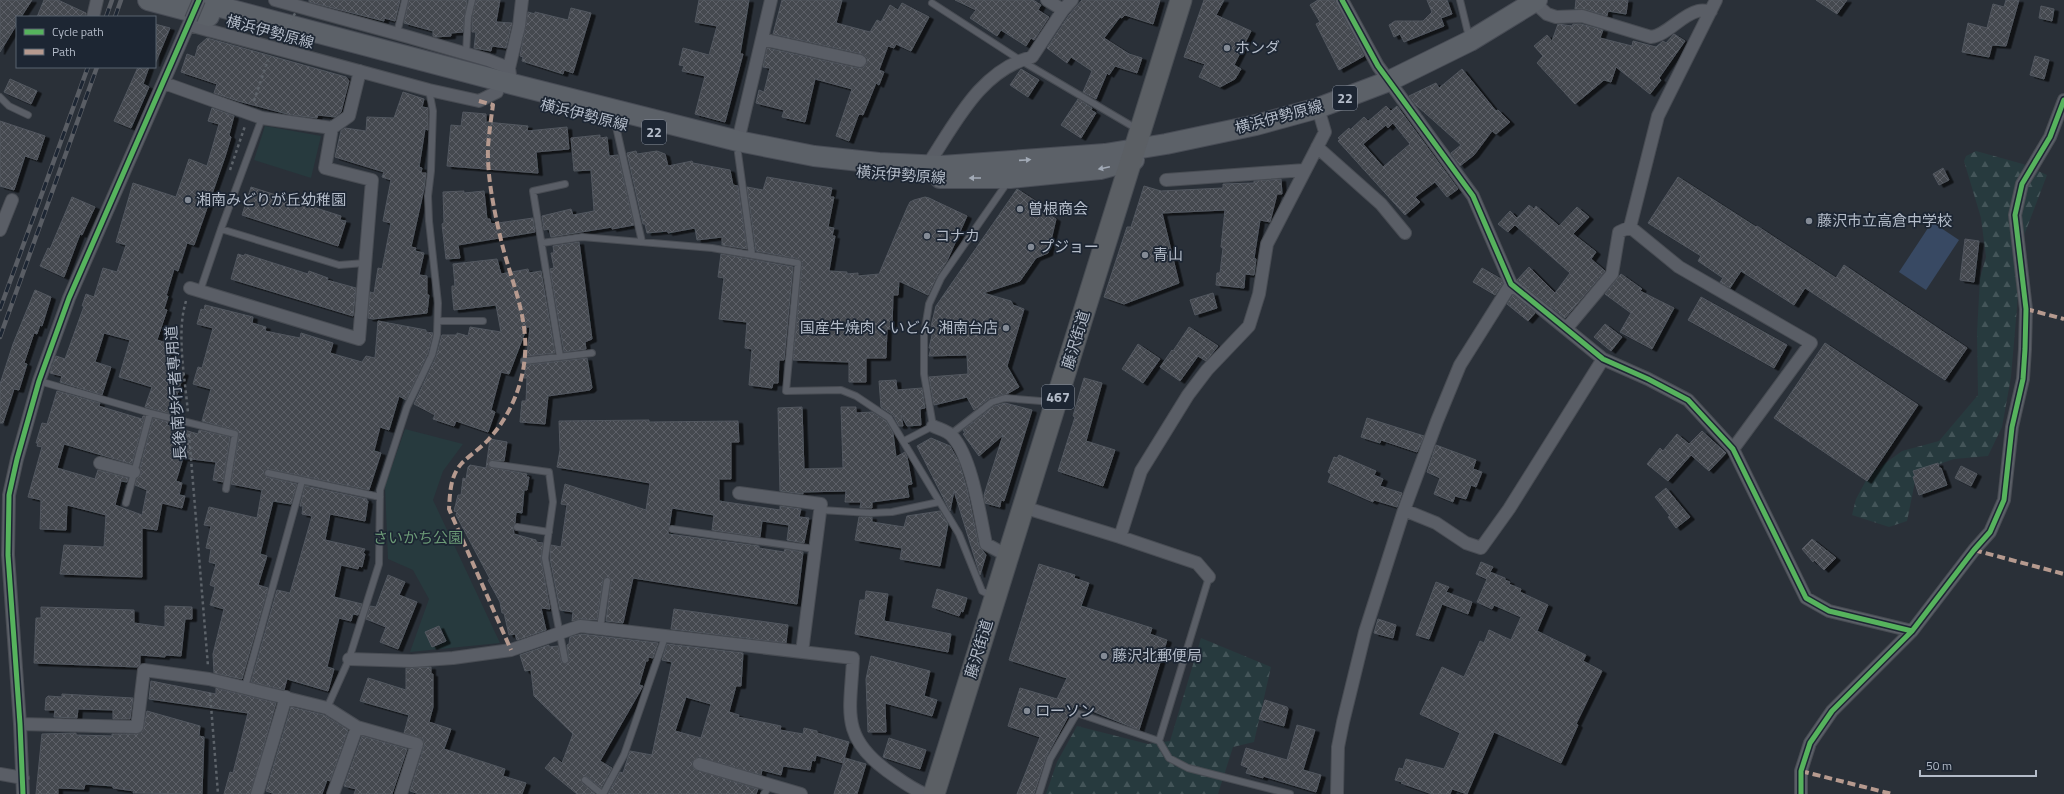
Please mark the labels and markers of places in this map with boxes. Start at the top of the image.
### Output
place label: ホンダ [1235,36,1280,59]
marker: ホンダ [1222,43,1232,53]
place label: 湘南みどりが丘幼稚園 [196,188,346,211]
marker: 湘南みどりが丘幼稚園 [183,195,193,205]
place label: 曽根商会 [1028,197,1088,220]
marker: 曽根商会 [1015,204,1025,214]
place label: 藤沢市立高倉中学校 [1817,209,1952,232]
marker: 藤沢市立高倉中学校 [1804,216,1814,226]
place label: コナカ [935,224,980,247]
marker: コナカ [922,231,932,241]
place label: プジョー [1039,235,1099,258]
marker: プジョー [1026,242,1036,252]
place label: 青山 [1153,243,1183,266]
marker: 青山 [1140,250,1150,260]
place label: 国産牛焼肉くいどん 湘南台店 [800,316,998,339]
marker: 国産牛焼肉くいどん 湘南台店 [1001,323,1011,333]
place label: 藤沢北郵便局 [1112,644,1202,667]
marker: 藤沢北郵便局 [1099,651,1109,661]
place label: ローソン [1035,699,1095,722]
marker: ローソン [1022,706,1032,716]

